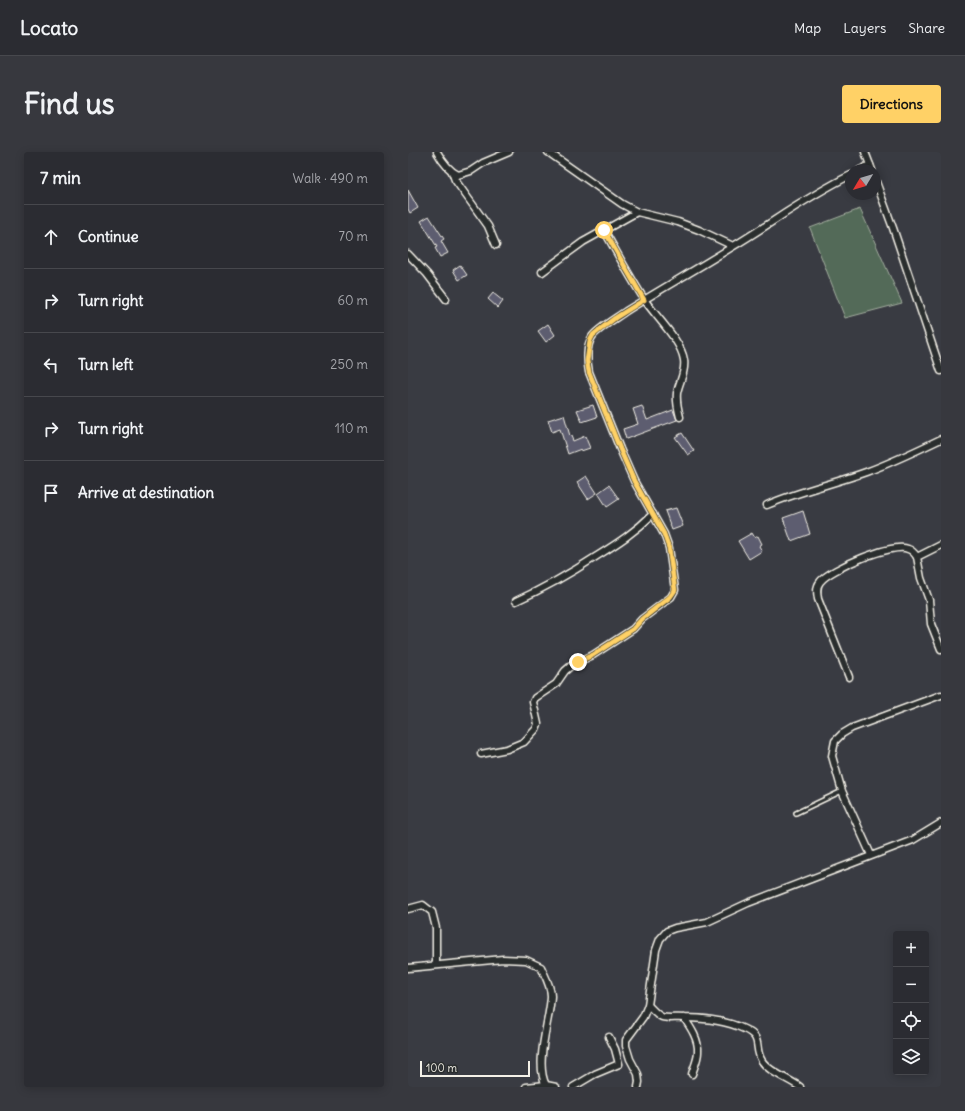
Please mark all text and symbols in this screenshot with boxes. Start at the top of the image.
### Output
text: Locato [20,16,78,40]
text: Map [794,19,821,37]
text: Layers [843,19,886,37]
text: Share [908,19,945,37]
button: Directions [842,85,941,123]
text: Find us [24,86,115,122]
north arrow [845,164,881,200]
text: 7 min [40,167,81,189]
text: Walk · 490 m [293,170,368,187]
route start [595,221,613,239]
icon: ahead [40,226,62,248]
text: Continue [78,227,139,246]
text: 70 m [339,228,368,245]
icon: right [40,290,62,312]
text: Turn right [78,291,143,310]
text: 60 m [337,292,368,309]
icon: left [40,354,62,376]
text: Turn left [78,355,133,374]
text: 250 m [330,356,368,373]
icon: right [40,418,62,440]
text: Turn right [78,419,143,438]
text: 110 m [335,420,368,437]
icon: arrive [40,482,62,504]
text: Arrive at destination [78,483,214,502]
route end [569,653,587,671]
map controls [893,931,929,1075]
button: + [893,931,929,967]
button: − [893,967,929,1003]
button: locate [893,1003,929,1039]
button: layers [893,1039,929,1075]
scale bar [420,1059,530,1078]
text: 100 m [426,1061,457,1075]

